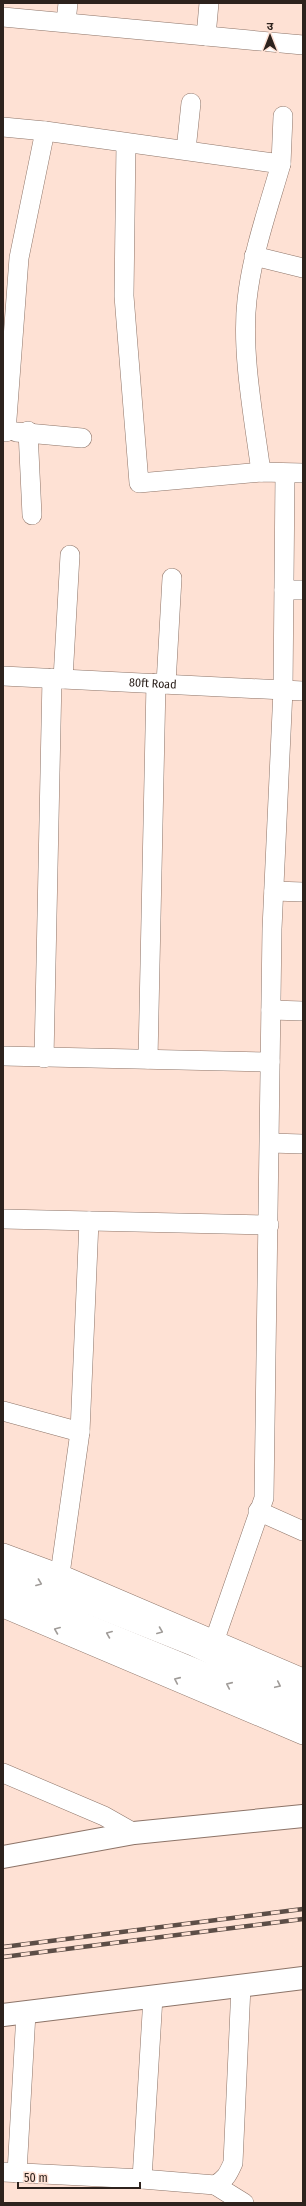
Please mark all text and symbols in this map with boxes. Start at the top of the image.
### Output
north arrow [250,16,290,56]
text: उ [267,20,274,33]
street label: 80ft Road [129,675,177,692]
one-way arrow [36,1578,43,1586]
one-way arrow [54,1627,62,1635]
one-way arrow [156,1627,163,1635]
one-way arrow [106,1631,113,1639]
one-way arrow [174,1677,181,1685]
one-way arrow [274,1680,282,1688]
one-way arrow [226,1682,233,1690]
scale bar [18,2164,140,2190]
text: 50 m [24,2171,48,2185]

